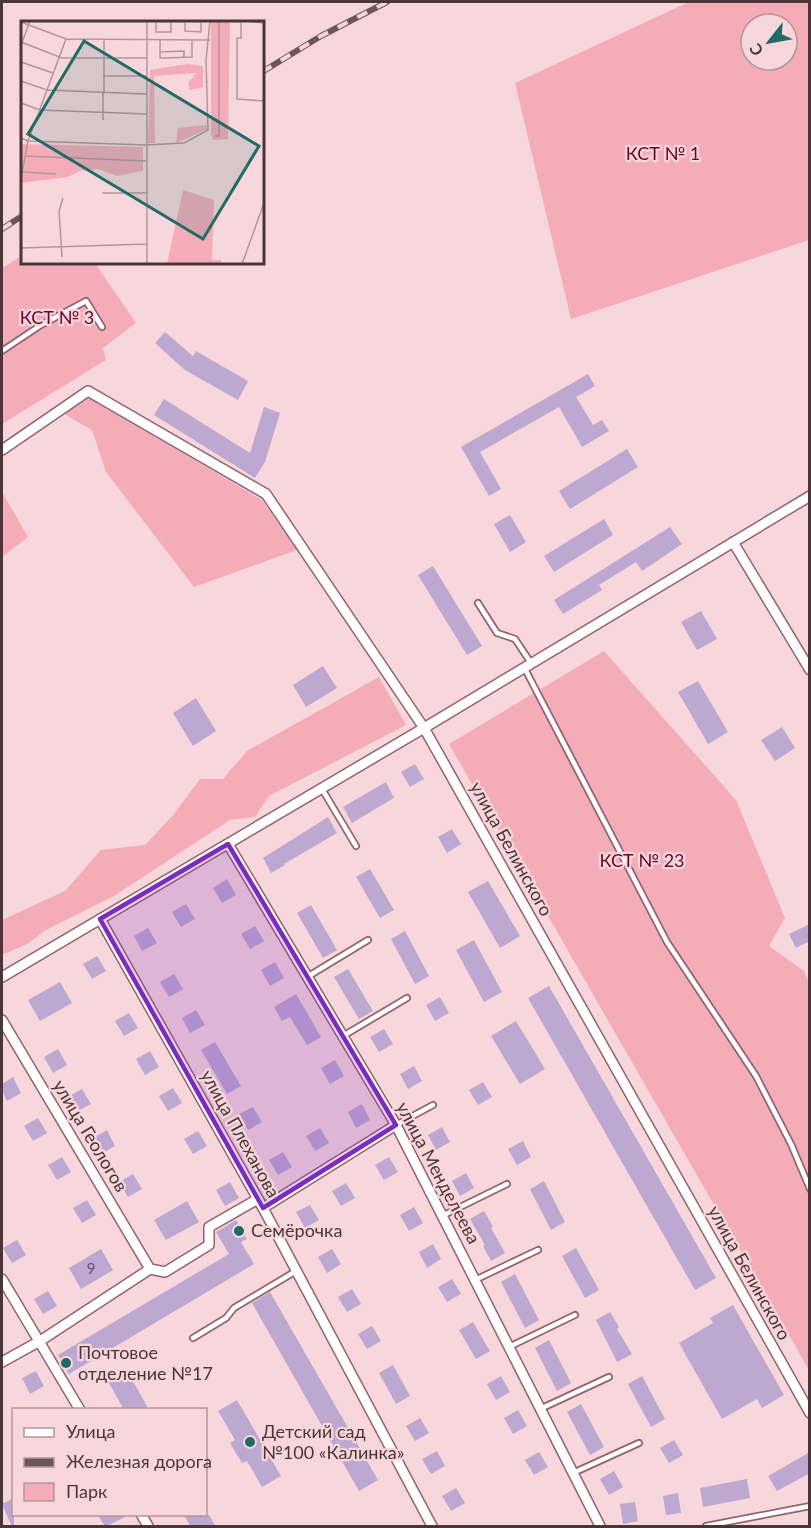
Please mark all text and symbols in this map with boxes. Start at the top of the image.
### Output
north arrow [739,12,799,72]
inset map [21,21,264,264]
text: С [745,40,767,59]
park label: КСТ № 1 [626,142,700,164]
park label: КСТ № 3 [20,306,94,328]
street label: улица Белинского [466,777,558,920]
park label: КСТ № 23 [599,849,685,871]
street label: улица Плеханова [197,1066,285,1201]
street label: улица Геологов [49,1076,133,1195]
street label: улица Менделеева [392,1098,486,1247]
street label: улица Белинского [704,1201,796,1344]
place label: Семёрочка [251,1219,342,1241]
marker: Семёрочка [232,1224,246,1238]
house number: 9 [87,1259,95,1277]
place label: Почтовое отделение №17 [78,1341,213,1384]
marker: Почтовое отделение №17 [59,1356,73,1370]
legend [12,1408,207,1516]
text: Улица [66,1420,116,1442]
place label: Детский сад №100 «Калинка» [262,1420,404,1463]
marker: Детский сад №100 «Калинка» [243,1435,257,1449]
text: Железная дорога [66,1450,212,1472]
text: Парк [66,1480,108,1502]

